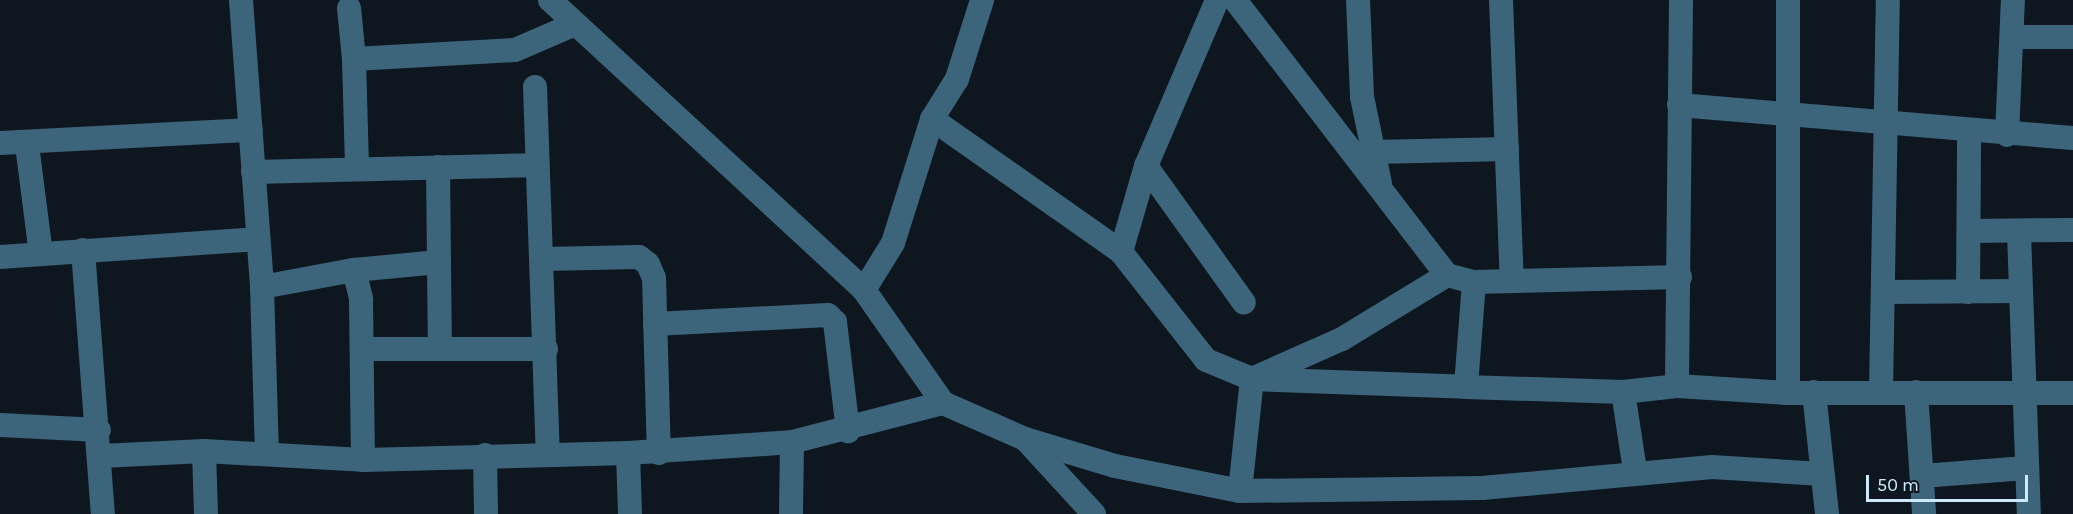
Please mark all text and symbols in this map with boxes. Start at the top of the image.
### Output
scale bar [1869,463,2031,501]
text: 50 m [1877,474,1919,496]

